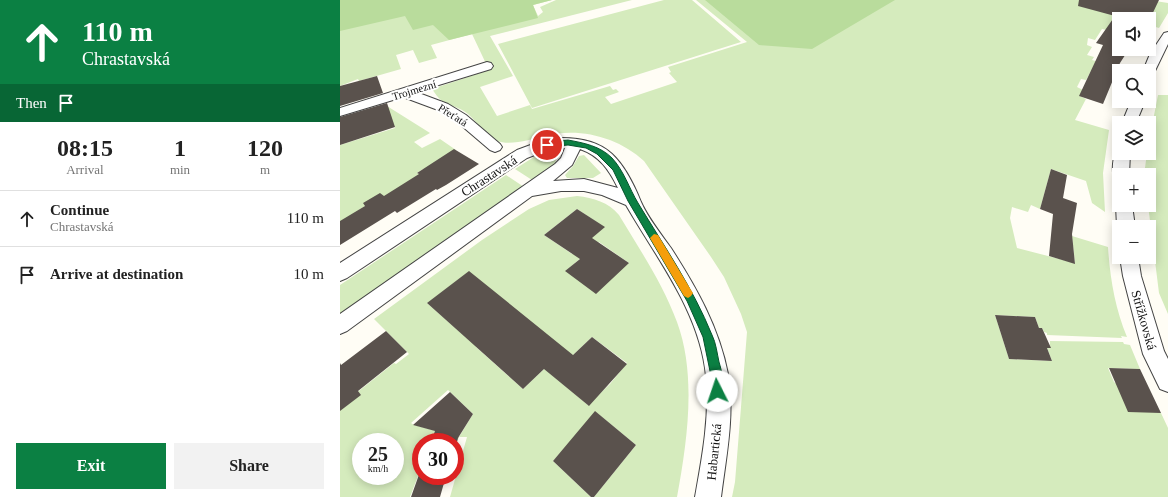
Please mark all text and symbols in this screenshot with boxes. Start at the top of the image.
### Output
map controls [1112,12,1156,264]
button: sound [1112,12,1156,56]
icon: ahead [16,16,68,68]
text: 110 m [82,16,153,47]
text: Chrastavská [82,49,170,69]
button: search [1112,64,1156,108]
street label: Trojmezní [391,78,437,102]
icon: arrive [55,92,77,114]
text: Then [16,95,47,111]
street label: Přeťatá [436,101,470,129]
button: layers [1112,116,1156,160]
pin [530,128,564,162]
icon: arrive [536,134,558,156]
text: 08:15 [57,135,113,161]
text: 1 [174,135,186,161]
text: 120 [247,135,283,161]
street label: Chrastavská [458,152,520,200]
text: Arrival [66,162,104,177]
text: min [170,162,190,177]
text: m [260,162,270,177]
button: + [1112,168,1156,212]
text: Continue [50,202,109,218]
icon: ahead [16,208,38,230]
text: 110 m [287,210,324,226]
text: Chrastavská [50,219,114,234]
button: − [1112,220,1156,264]
icon: arrive [16,264,38,286]
text: Arrive at destination [50,266,183,282]
text: 10 m [294,266,324,282]
street label: Střížkovská [1128,288,1160,352]
position arrow [696,370,738,412]
street label: Habartická [704,423,724,481]
speed limit sign: 30 [412,433,464,485]
button: Exit [16,443,166,489]
button: Share [174,443,324,489]
text: 25 [368,443,388,465]
text: km/h [368,463,388,474]

